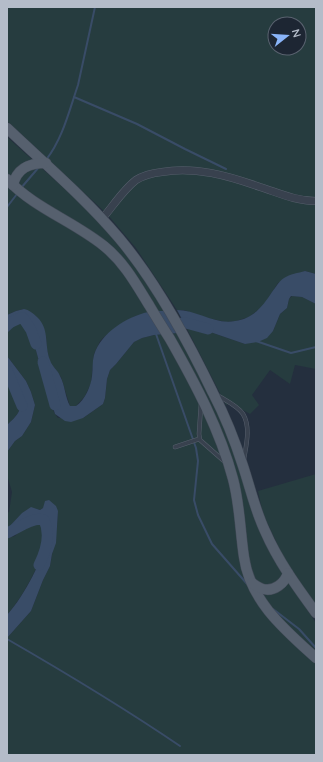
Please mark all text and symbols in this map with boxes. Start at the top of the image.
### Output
north arrow [267,16,307,56]
text: N [289,27,304,39]

